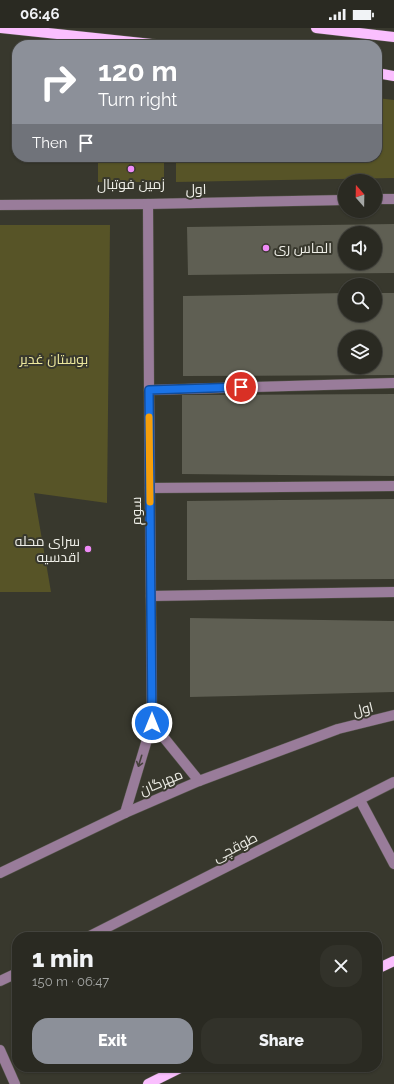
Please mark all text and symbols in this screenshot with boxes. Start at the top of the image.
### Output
text: 06:46 [20,5,60,23]
text: 120 m [98,55,178,88]
icon: right [32,56,84,108]
text: Turn right [98,89,177,110]
icon: arrive [75,132,97,154]
text: Then [32,134,67,152]
marker: زمین فوتبال [126,164,136,174]
north arrow [338,174,382,218]
map controls [338,174,382,374]
place label: زمین فوتبال [97,176,165,193]
street label: اول [185,181,207,198]
button: sound [338,226,382,270]
place label: الماس ری [274,240,332,256]
marker: الماس ری [261,243,271,253]
button: search [338,278,382,322]
button: layers [338,330,382,374]
park label: بوستان غدیر [19,351,88,367]
pin [224,370,258,404]
icon: arrive [230,376,252,398]
street label: سوم [128,497,146,525]
place label: سرای محله اقدسیه [15,533,80,565]
marker: سرای محله اقدسیه [83,544,93,554]
street label: اول [351,699,375,720]
position arrow [131,702,173,744]
one-way arrow [136,754,143,767]
street label: مهرگان [137,766,185,798]
street label: طوقچی [210,829,261,867]
text: 1 min [32,944,94,973]
button: close [320,945,362,987]
text: 150 m · 06:47 [32,974,109,989]
button: Exit [32,1018,193,1064]
button: Share [201,1018,362,1064]

